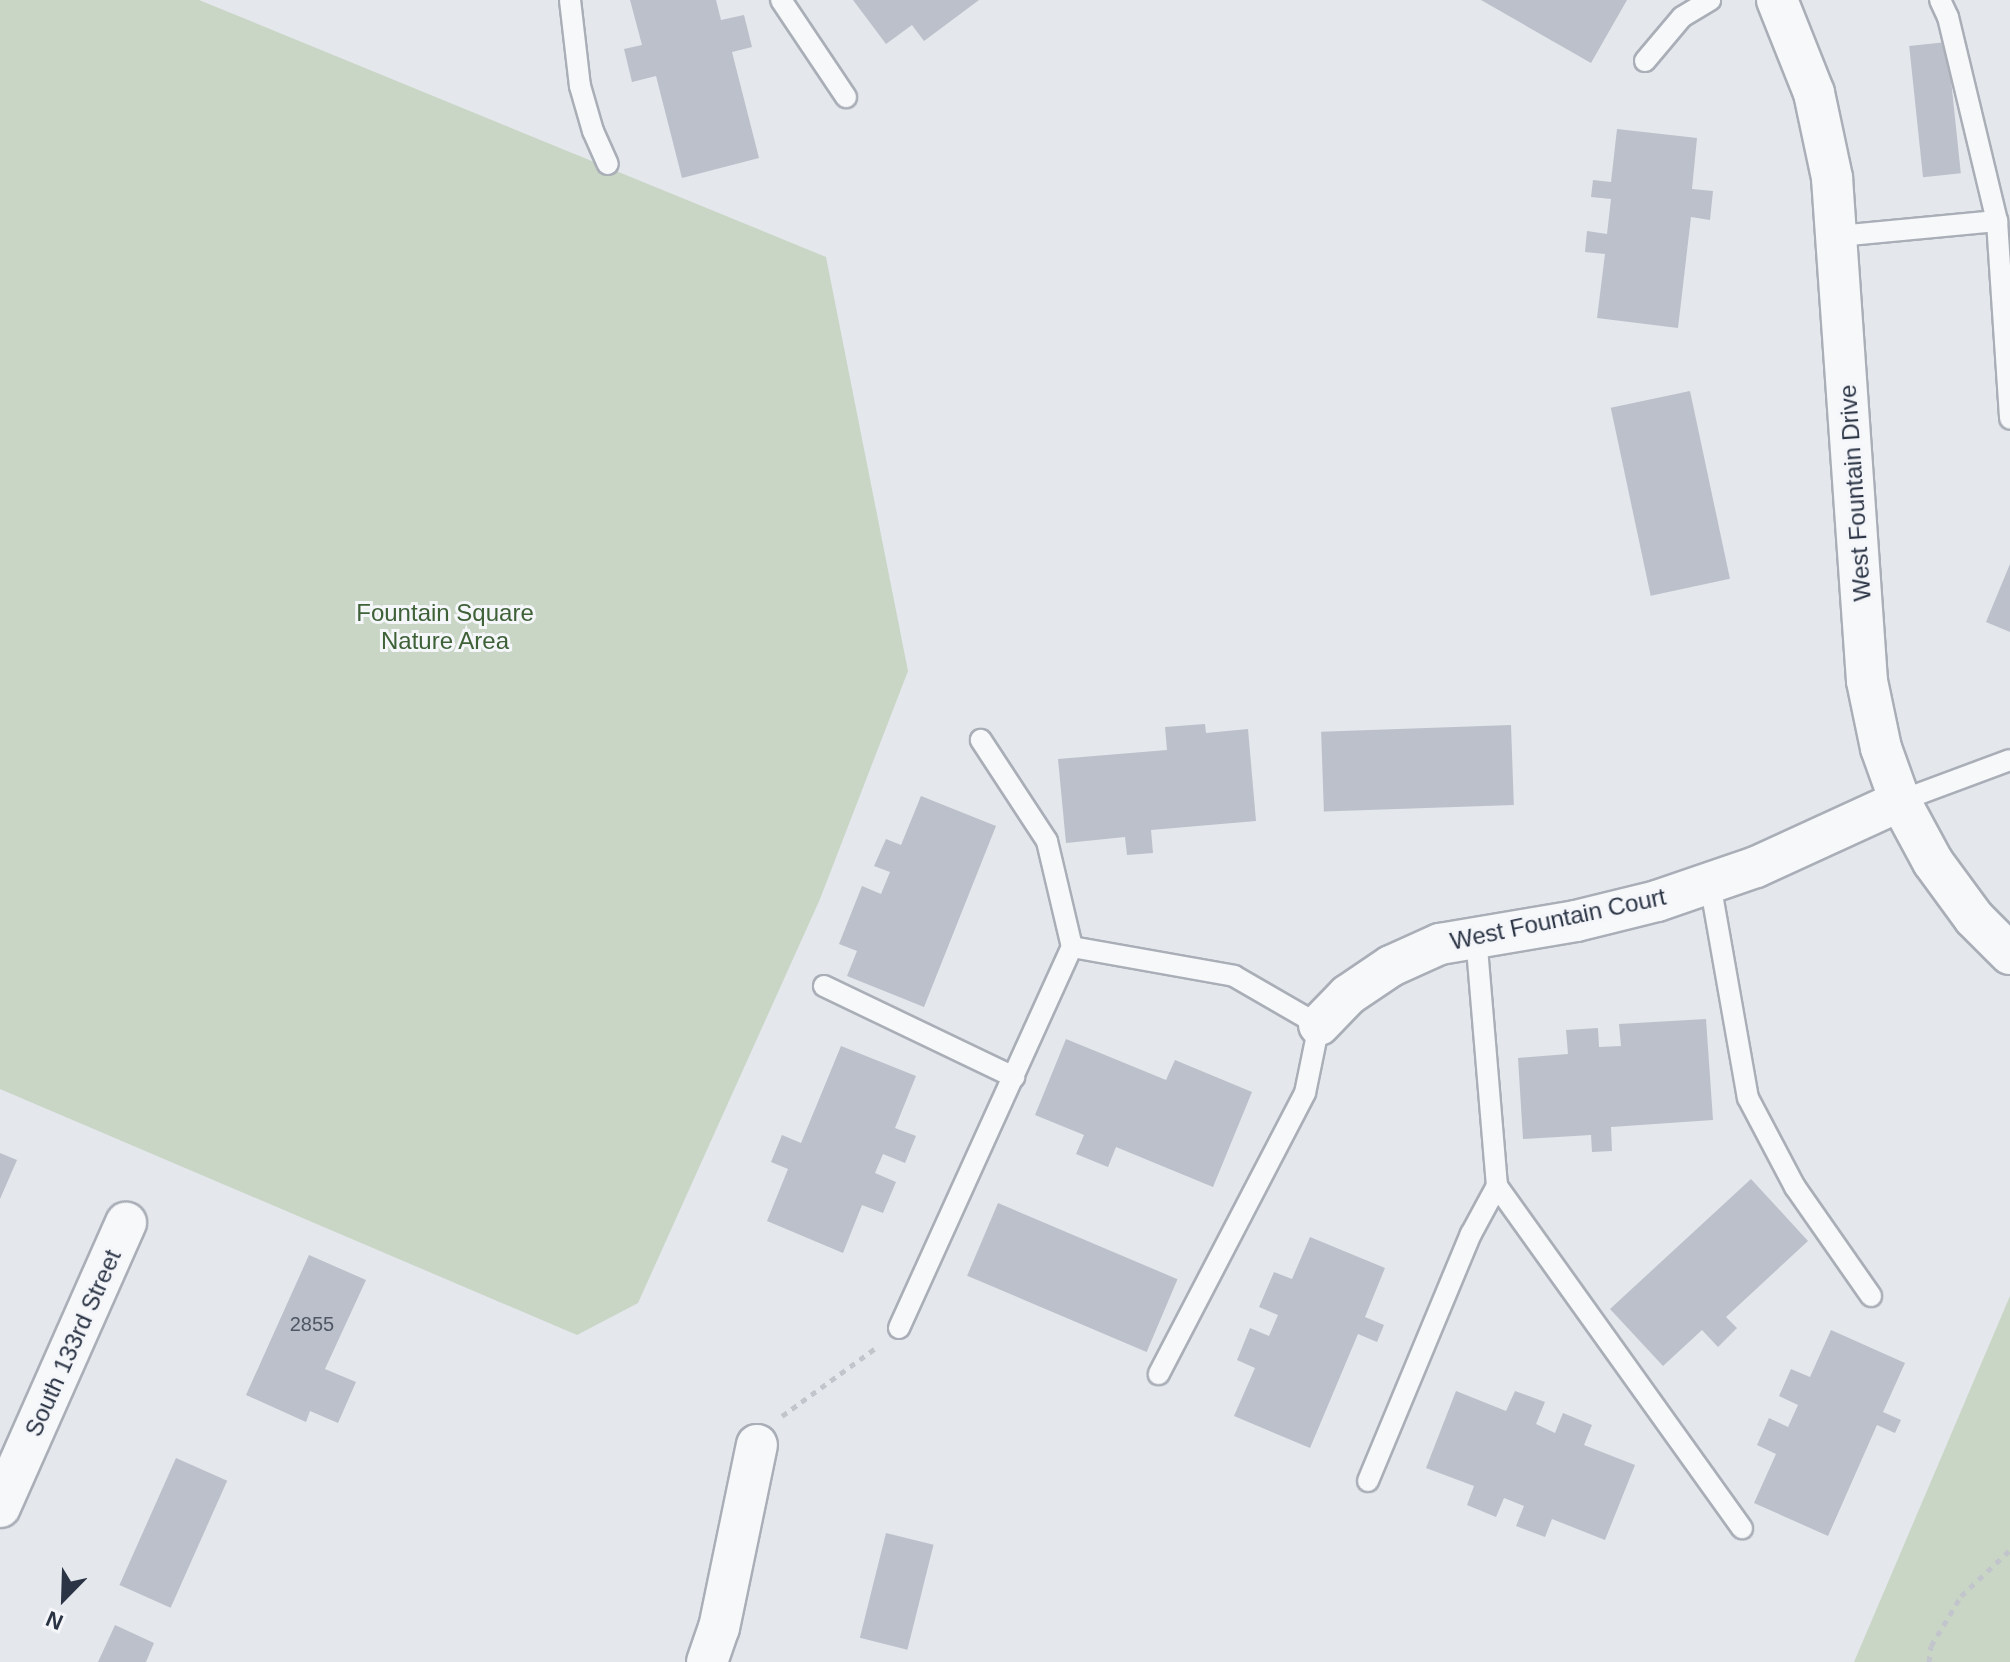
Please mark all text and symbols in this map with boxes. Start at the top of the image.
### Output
street label: West Fountain Drive [1833,384,1877,602]
park label: Fountain Square Nature Area [356,599,534,655]
street label: West Fountain Court [1448,882,1668,956]
street label: South 133rd Street [19,1245,127,1441]
house number: 2855 [290,1312,334,1336]
north arrow [24,1558,104,1638]
text: N [42,1606,67,1635]

